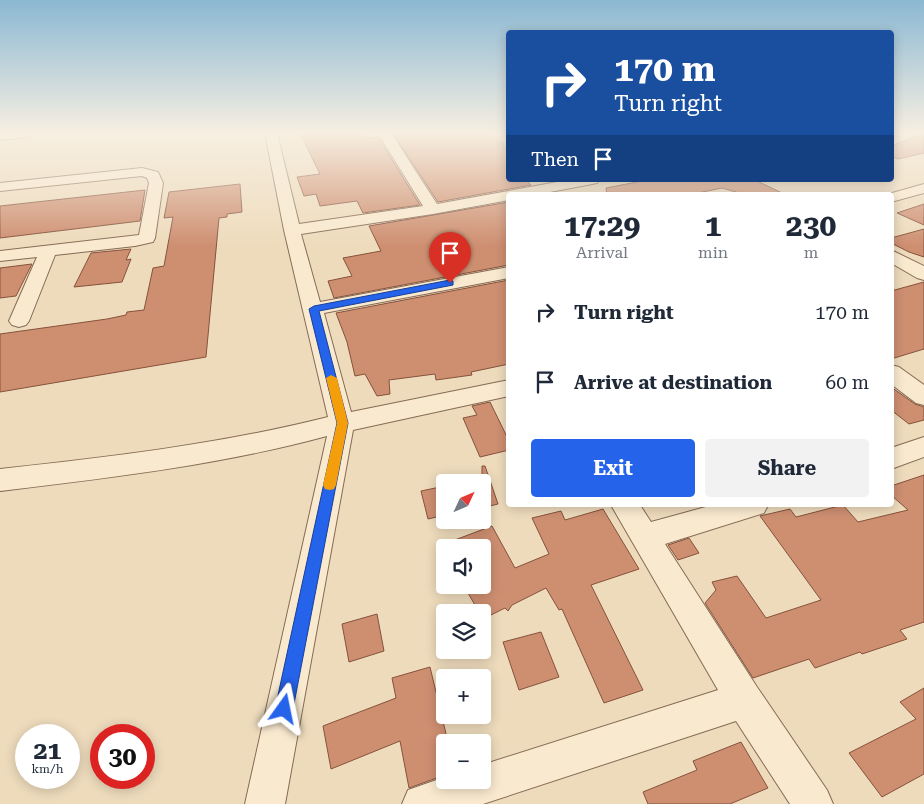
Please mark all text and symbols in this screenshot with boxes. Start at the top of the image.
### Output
text: 170 m [614,49,715,90]
icon: right [531,50,596,115]
text: Turn right [614,91,722,116]
icon: arrive [589,145,617,173]
text: Then [531,148,579,171]
text: 17:29 [564,208,640,243]
text: 1 [705,208,721,243]
text: 230 [786,208,836,243]
pin [429,232,471,283]
icon: arrive [436,239,464,267]
text: Arrival [576,243,628,262]
text: min [698,243,728,262]
text: m [804,243,818,262]
icon: right [531,298,559,326]
text: Turn right [574,301,674,324]
text: 170 m [815,301,869,324]
icon: arrive [531,368,559,396]
text: Arrive at destination [574,371,772,394]
text: 60 m [826,371,869,394]
button: Exit [531,439,695,497]
button: Share [705,439,869,497]
north arrow [436,474,491,529]
map controls [436,474,491,789]
button: sound [436,539,491,594]
button: layers [436,604,491,659]
button: + [436,669,491,724]
position arrow [257,682,309,734]
speed limit sign: 30 [90,724,155,789]
button: − [436,734,491,789]
text: 21 [33,736,62,765]
text: km/h [31,762,64,776]

